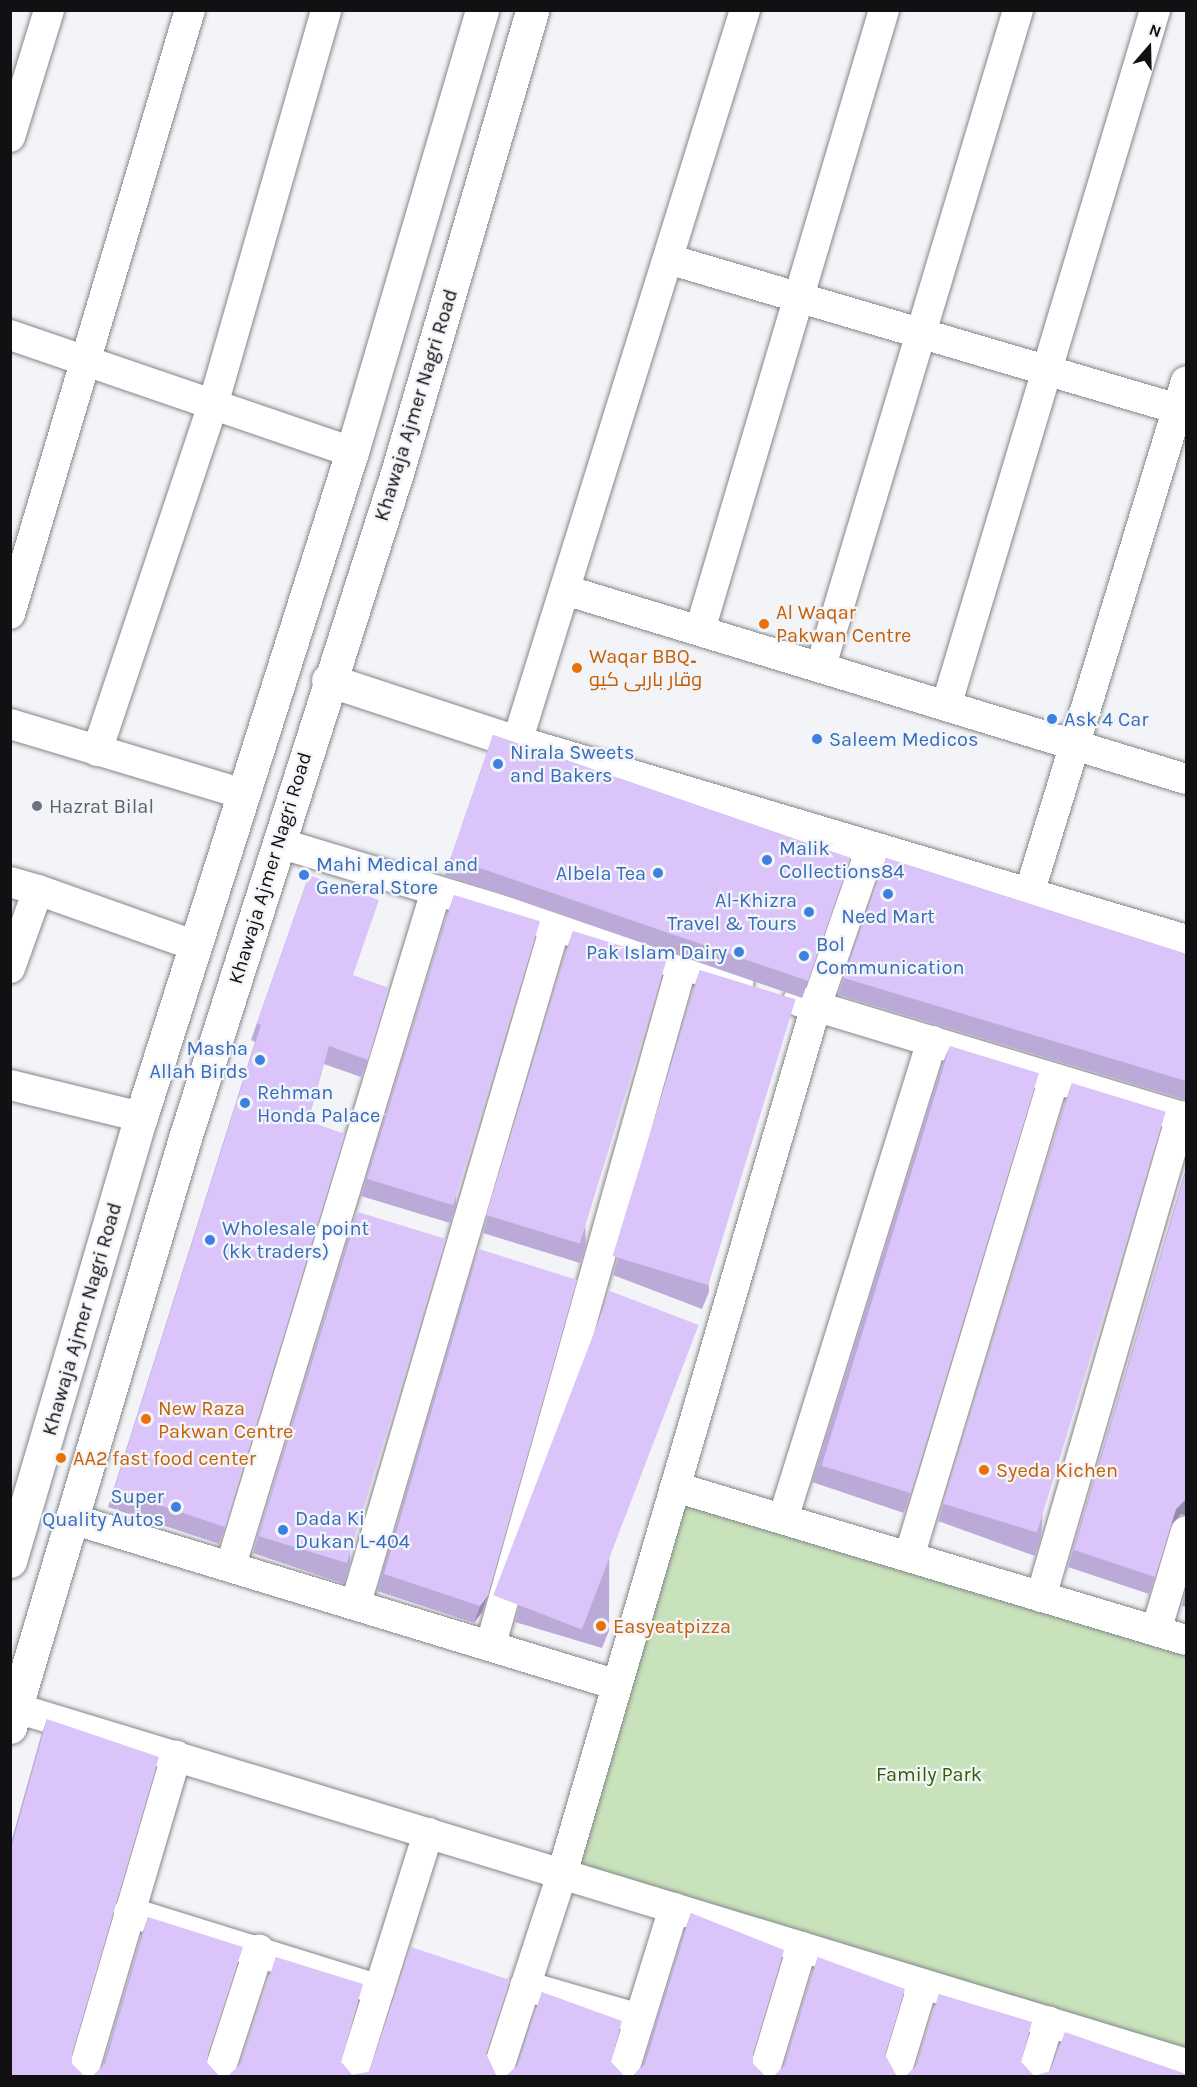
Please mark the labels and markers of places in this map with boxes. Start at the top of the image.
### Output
place label: Al Waqar Pakwan Centre [776,600,911,647]
marker: Al Waqar Pakwan Centre [757,617,771,631]
place label: Waqar BBQ۔ وقار باربی کیو [589,644,702,691]
marker: Waqar BBQ۔ وقار باربی کیو [570,661,584,675]
place label: Ask 4 Car [1064,707,1148,731]
marker: Ask 4 Car [1045,712,1059,726]
place label: Saleem Medicos [829,727,978,751]
marker: Saleem Medicos [810,732,824,746]
place label: Nirala Sweets and Bakers [510,740,634,787]
marker: Nirala Sweets and Bakers [491,757,505,771]
place label: Hazrat Bilal [49,794,154,818]
marker: Hazrat Bilal [30,799,44,813]
place label: Malik Collections84 [779,837,904,884]
place label: Mahi Medical and General Store [316,852,478,899]
marker: Malik Collections84 [760,853,774,867]
place label: Albela Tea [556,861,646,885]
marker: Albela Tea [651,866,665,880]
marker: Mahi Medical and General Store [297,868,311,882]
marker: Need Mart [881,887,895,901]
place label: Al-Khizra Travel & Tours [667,888,797,935]
place label: Need Mart [841,904,935,928]
marker: Al-Khizra Travel & Tours [802,905,816,919]
place label: Bol Communication [816,933,965,980]
place label: Pak Islam Dairy [586,940,727,964]
marker: Pak Islam Dairy [732,945,746,959]
marker: Bol Communication [797,949,811,963]
place label: Masha Allah Birds [150,1036,248,1083]
marker: Masha Allah Birds [253,1053,267,1067]
place label: Rehman Honda Palace [257,1080,380,1127]
marker: Rehman Honda Palace [238,1096,252,1110]
place label: Wholesale point (kk traders) [222,1216,369,1263]
marker: Wholesale point (kk traders) [203,1233,217,1247]
place label: New Raza Pakwan Centre [158,1396,293,1443]
marker: New Raza Pakwan Centre [139,1412,153,1426]
place label: AA2 fast food center [73,1446,256,1470]
marker: AA2 fast food center [54,1451,68,1465]
place label: Syeda Kichen [996,1458,1118,1482]
marker: Syeda Kichen [977,1463,991,1477]
place label: Super Quality Autos [42,1484,164,1531]
marker: Super Quality Autos [169,1500,183,1514]
place label: Dada Ki Dukan L-404 [295,1506,410,1553]
marker: Dada Ki Dukan L-404 [276,1523,290,1537]
place label: Easyeatpizza [613,1614,731,1638]
marker: Easyeatpizza [594,1619,608,1633]

